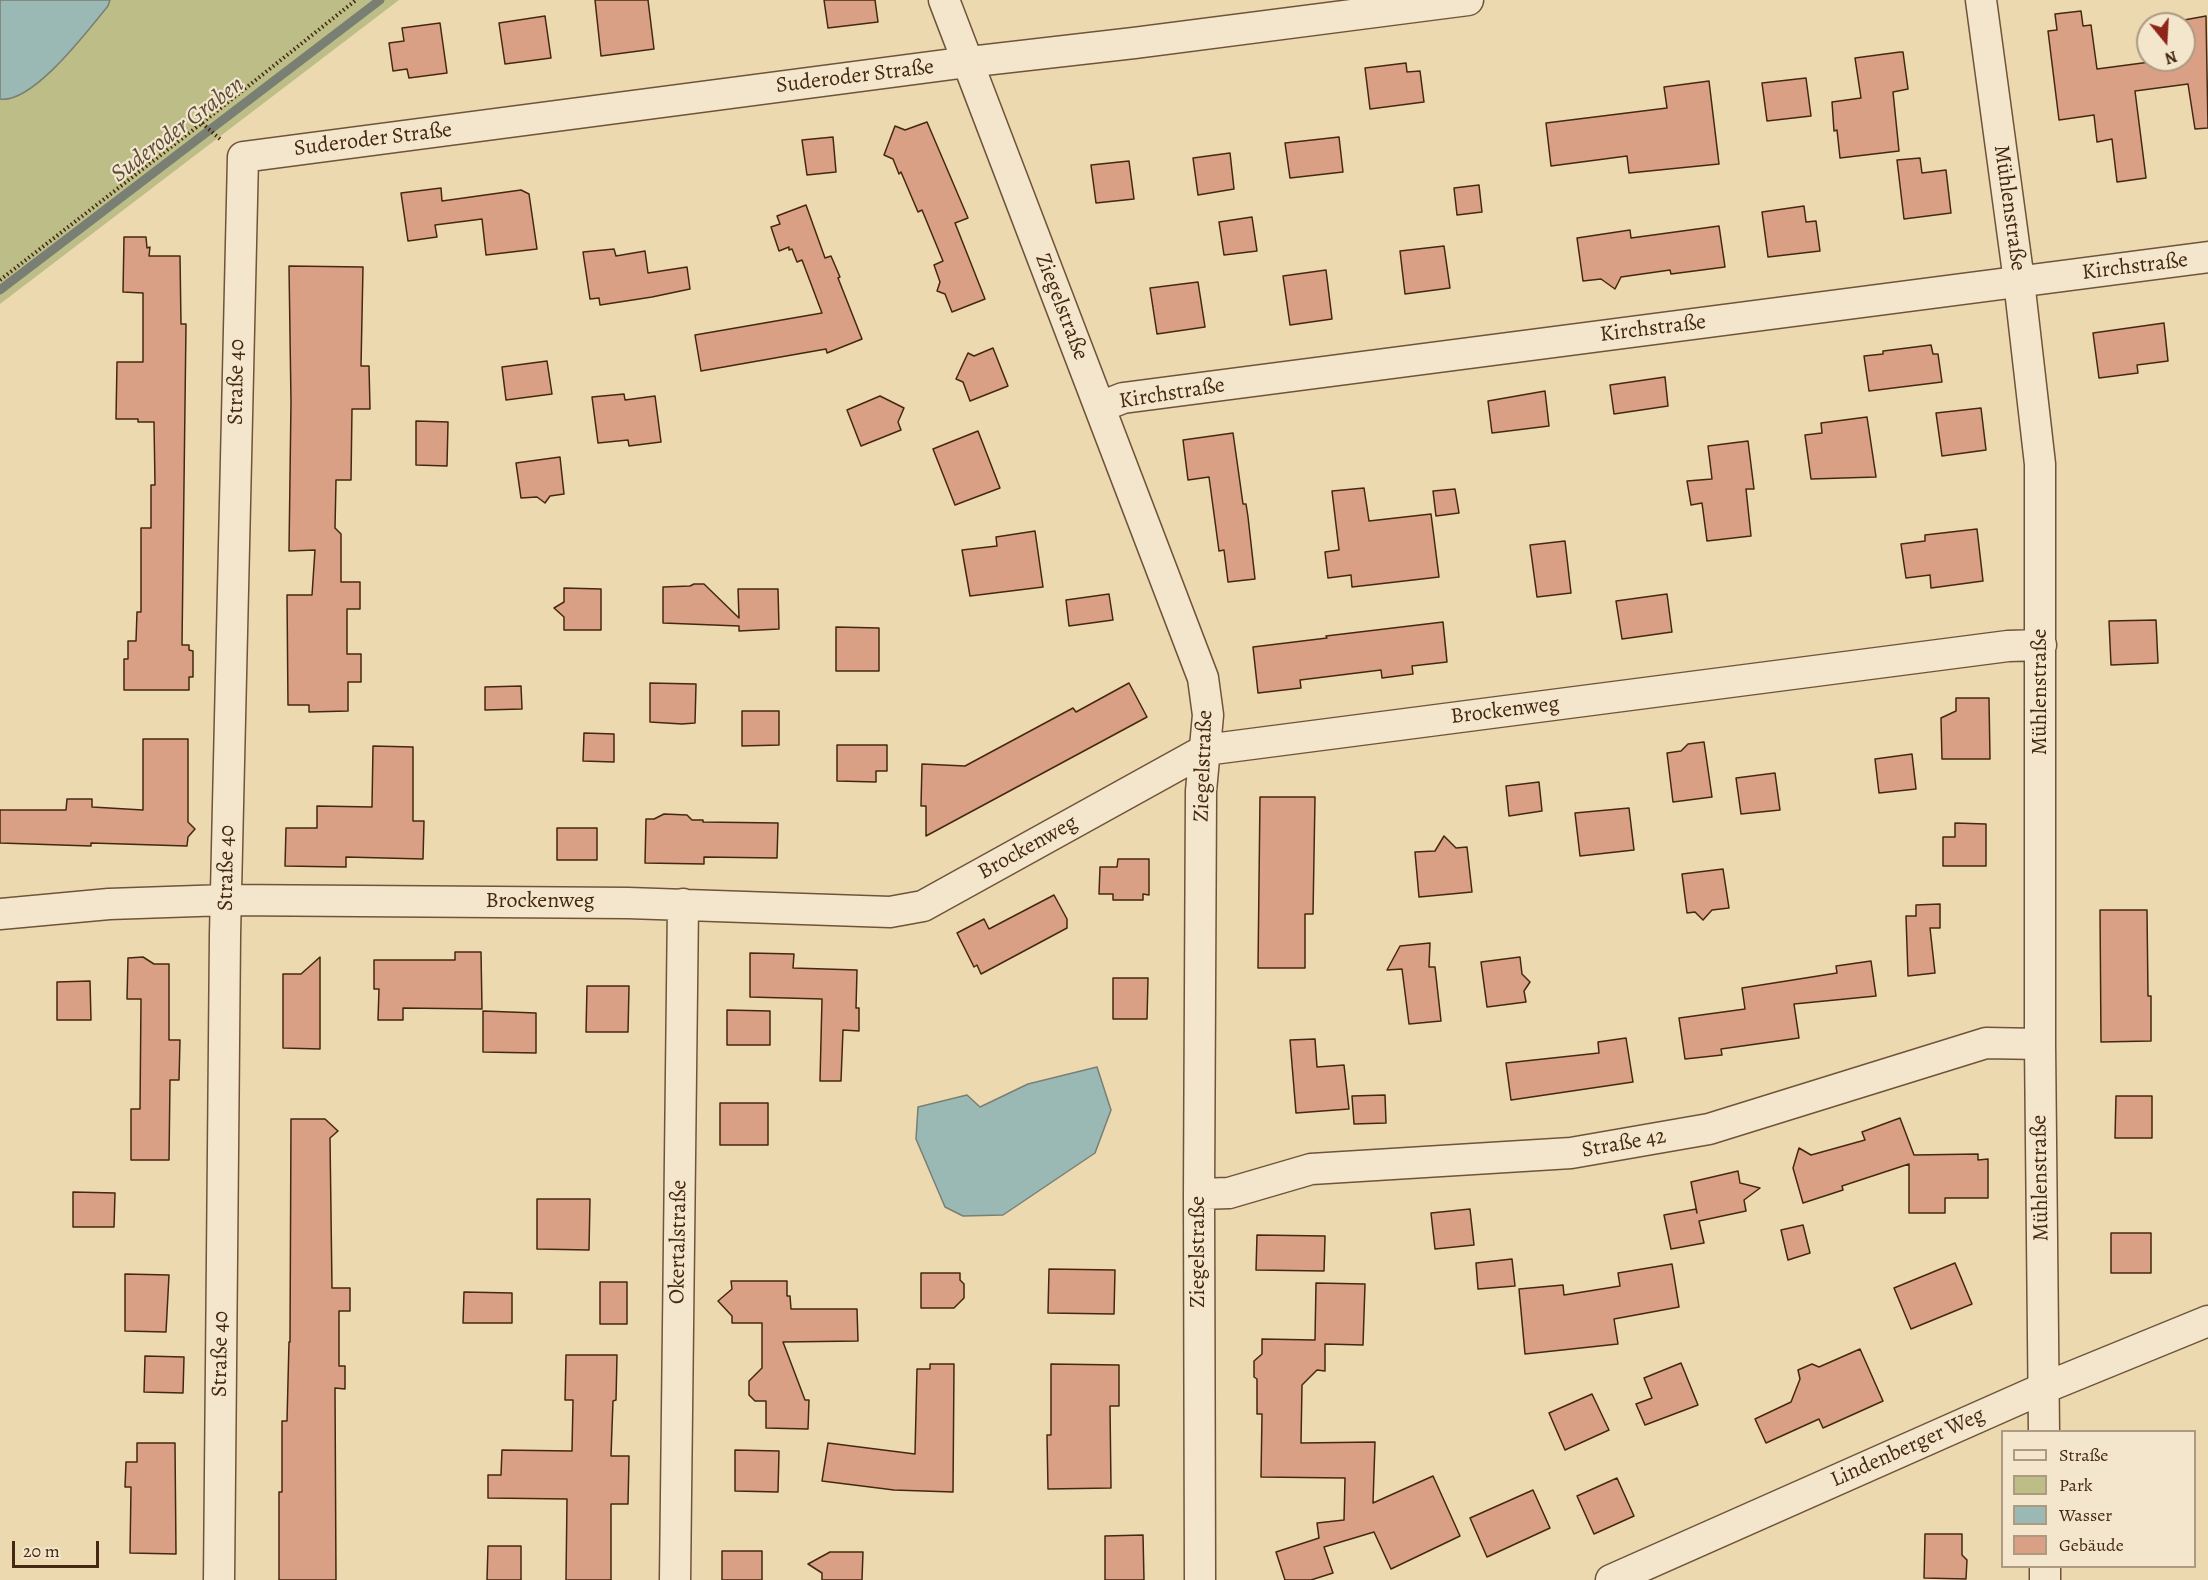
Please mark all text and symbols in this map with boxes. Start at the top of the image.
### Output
north arrow [2136,12,2196,72]
text: N [2162,45,2180,69]
street label: Suderoder Straße [774,54,936,100]
water label: Suderoder Graben [106,71,250,189]
street label: Suderoder Straße [292,117,454,163]
street label: Mühlenstraße [1987,144,2031,272]
street label: Kirchstraße [2080,247,2190,287]
street label: Ziegelstraße [1029,250,1093,364]
street label: Kirchstraße [1598,309,1708,349]
street label: Straße 40 [223,339,251,425]
street label: Kirchstraße [1117,373,1227,415]
street label: Mühlenstraße [2028,629,2054,755]
street label: Brockenweg [1449,691,1561,731]
street label: Ziegelstraße [1189,710,1219,822]
street label: Brockenweg [974,810,1082,886]
street label: Straße 40 [213,825,241,911]
street label: Brockenweg [485,889,595,915]
street label: Mühlenstraße [2027,1115,2055,1241]
street label: Straße 42 [1580,1124,1668,1164]
street label: Okertalstraße [665,1180,693,1304]
street label: Ziegelstraße [1186,1196,1212,1308]
street label: Straße 40 [207,1311,235,1397]
street label: Lindenberger Weg [1827,1402,1989,1494]
legend [2001,1430,2196,1568]
text: Straße [2059,1443,2108,1467]
text: Park [2059,1473,2093,1497]
text: Wasser [2059,1503,2112,1527]
scale bar [15,1529,102,1567]
text: Gebäude [2059,1533,2124,1557]
text: 20 m [23,1539,60,1563]

